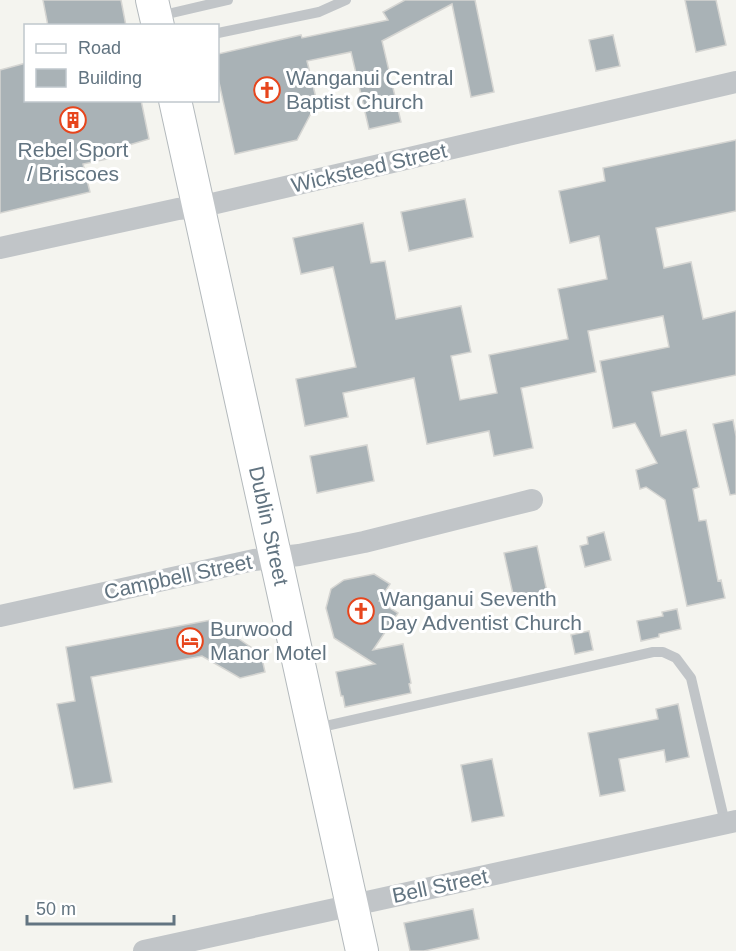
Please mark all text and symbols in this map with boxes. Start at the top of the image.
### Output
legend [24,24,219,102]
text: Road [78,38,121,58]
place label: Wanganui Central Baptist Church [286,66,453,113]
text: Building [78,68,142,88]
church icon: Wanganui Central Baptist Church [252,75,282,105]
building icon: Rebel Sport / Briscoes [58,105,88,135]
place label: Rebel Sport / Briscoes [18,138,129,185]
street label: Wicksteed Street [289,138,449,197]
street label: Dublin Street [245,464,293,588]
street label: Campbell Street [102,550,254,603]
place label: Wanganui Seventh Day Adventist Church [380,587,582,634]
church icon: Wanganui Seventh Day Adventist Church [346,596,376,626]
place label: Burwood Manor Motel [210,617,327,664]
hotel icon: Burwood Manor Motel [175,626,205,656]
street label: Bell Street [390,864,490,907]
scale bar [27,888,174,926]
text: 50 m [36,899,76,919]

